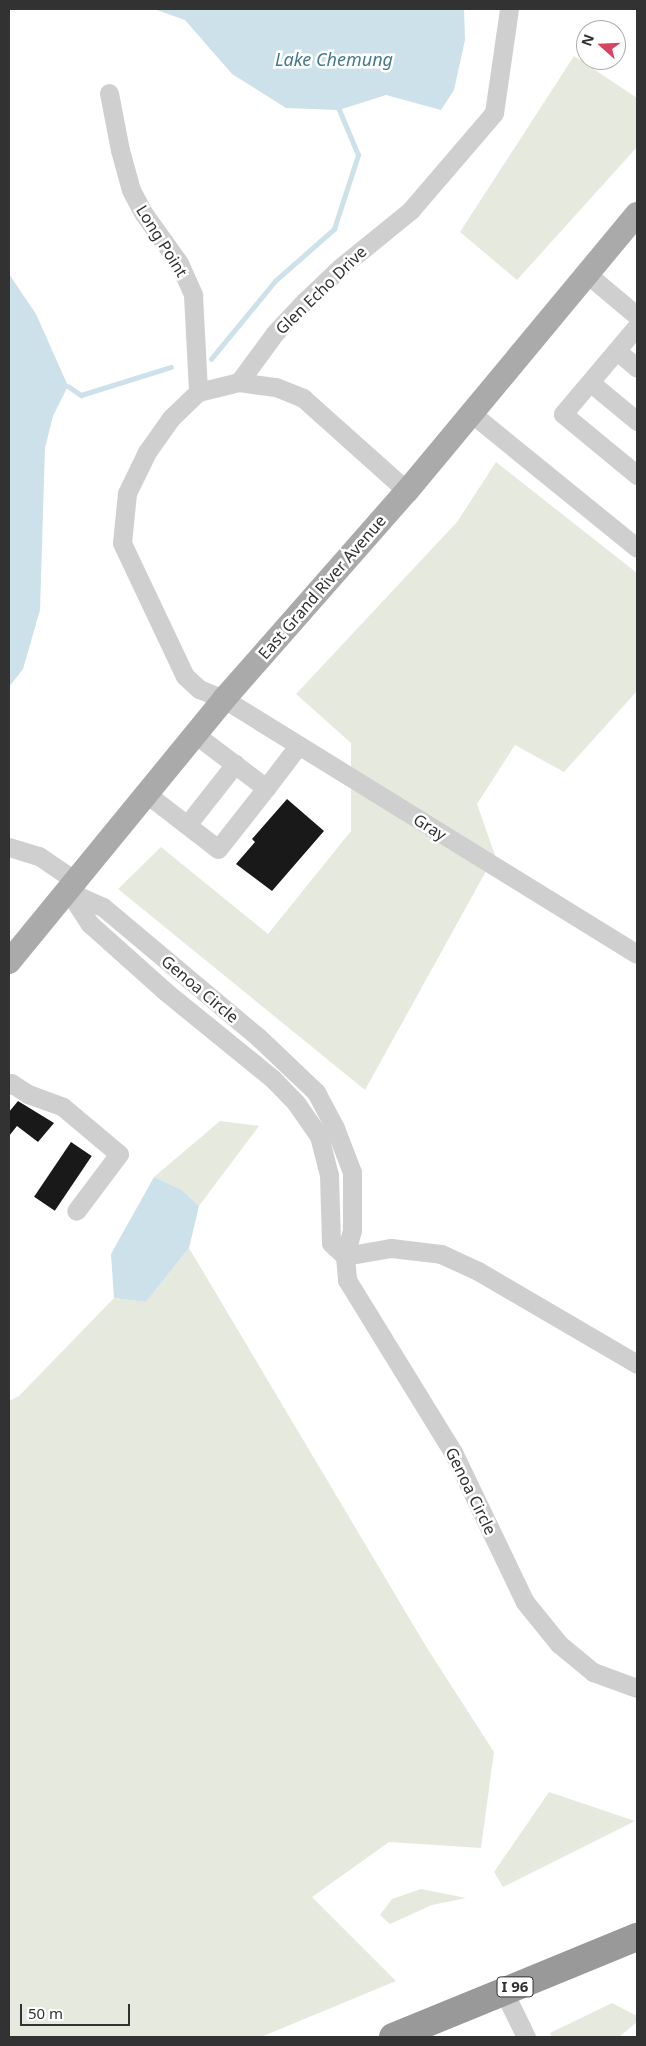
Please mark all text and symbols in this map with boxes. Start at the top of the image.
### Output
north arrow [576,20,626,70]
text: N [576,31,598,49]
water label: Lake Chemung [275,48,393,70]
street label: Long Point [132,202,192,280]
street label: Glen Echo Drive [272,242,370,338]
street label: East Grand River Avenue [254,511,390,663]
street label: Gray [410,810,450,844]
street label: Genoa Circle [158,951,242,1027]
street label: Genoa Circle [442,1444,500,1538]
road number: I 96 [496,1974,534,2000]
scale bar [22,1994,132,2026]
text: 50 m [28,2003,63,2023]

